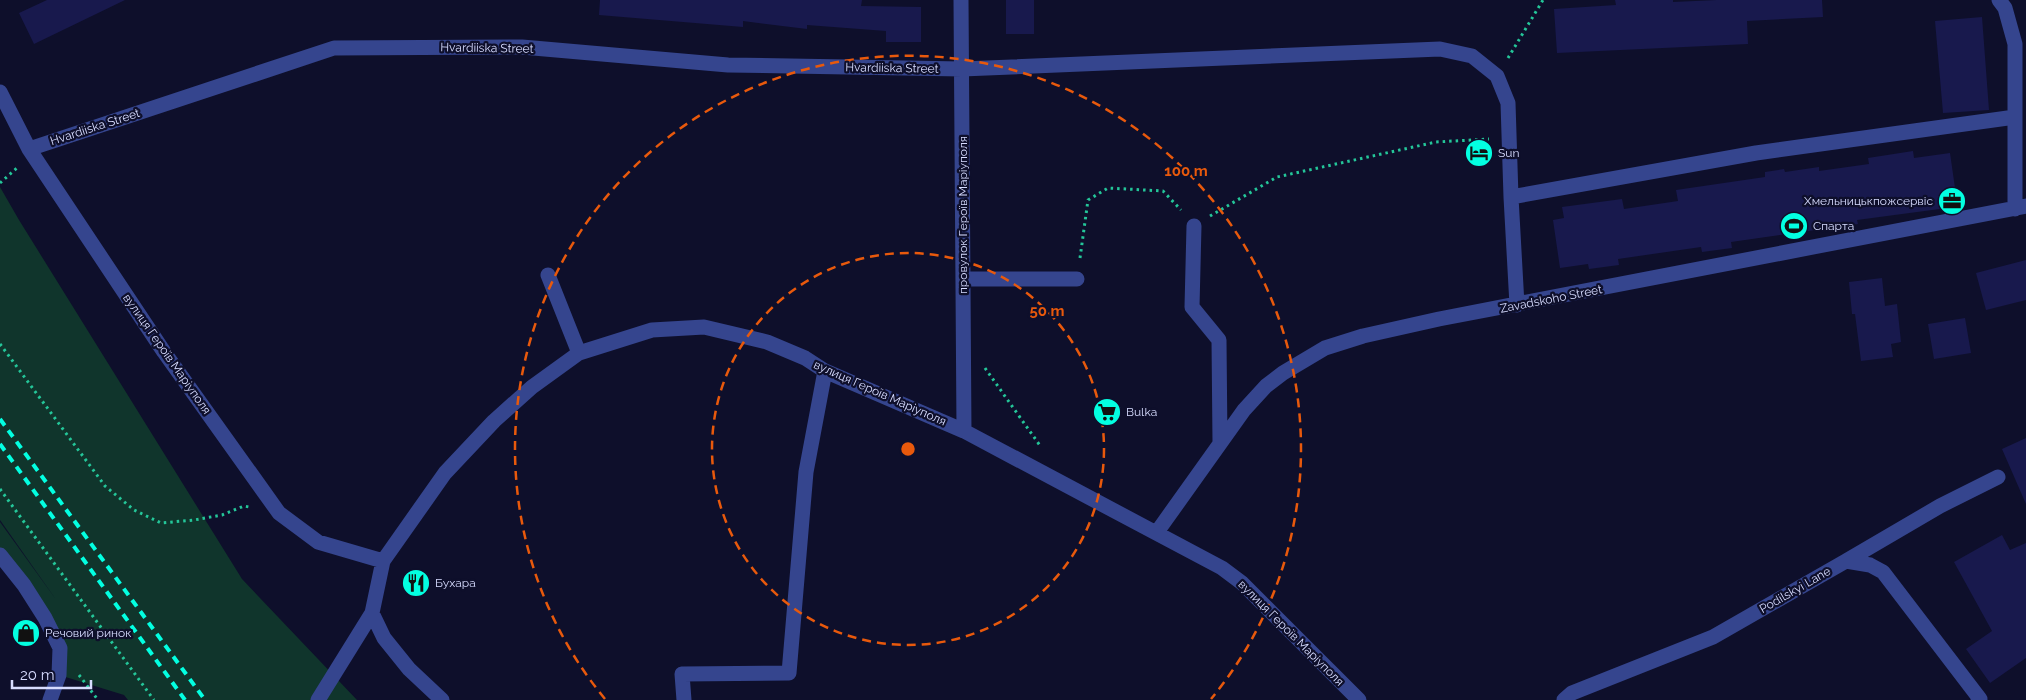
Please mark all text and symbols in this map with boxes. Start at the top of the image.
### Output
street label: Hvardiiska Street [440,40,534,56]
street label: Hvardiiska Street [845,60,939,76]
street label: Hvardiiska Street [48,106,142,148]
street label: провулок Героїв Маріуполя [956,136,970,294]
hotel icon: Sun [1464,138,1494,168]
place label: Sun [1498,146,1519,160]
text: 100 m [1164,162,1208,180]
office icon: Хмельницькпожсервіс [1937,186,1967,216]
place label: Хмельницькпожсервіс [1804,194,1933,208]
sports icon: Спарта [1779,211,1809,241]
place label: Спарта [1813,219,1854,233]
street label: Zavadskoho Street [1499,282,1603,316]
street label: вулиця Героїв Маріуполя [120,291,214,417]
text: 50 m [1029,302,1065,320]
street label: вулиця Героїв Маріуполя [812,357,948,429]
supermarket icon: Bulka [1092,397,1122,427]
place label: Bulka [1126,405,1157,419]
centre of rings [899,440,917,458]
street label: Podilskyi Lane [1757,564,1833,616]
restaurant icon: Бухара [401,568,431,598]
place label: Бухара [435,576,476,590]
street label: вулиця Героїв Маріуполя [1235,577,1347,689]
shop icon: Речовий ринок [11,618,41,648]
place label: Речовий ринок [45,626,132,640]
scale bar [12,658,91,690]
text: 20 m [20,666,55,684]

